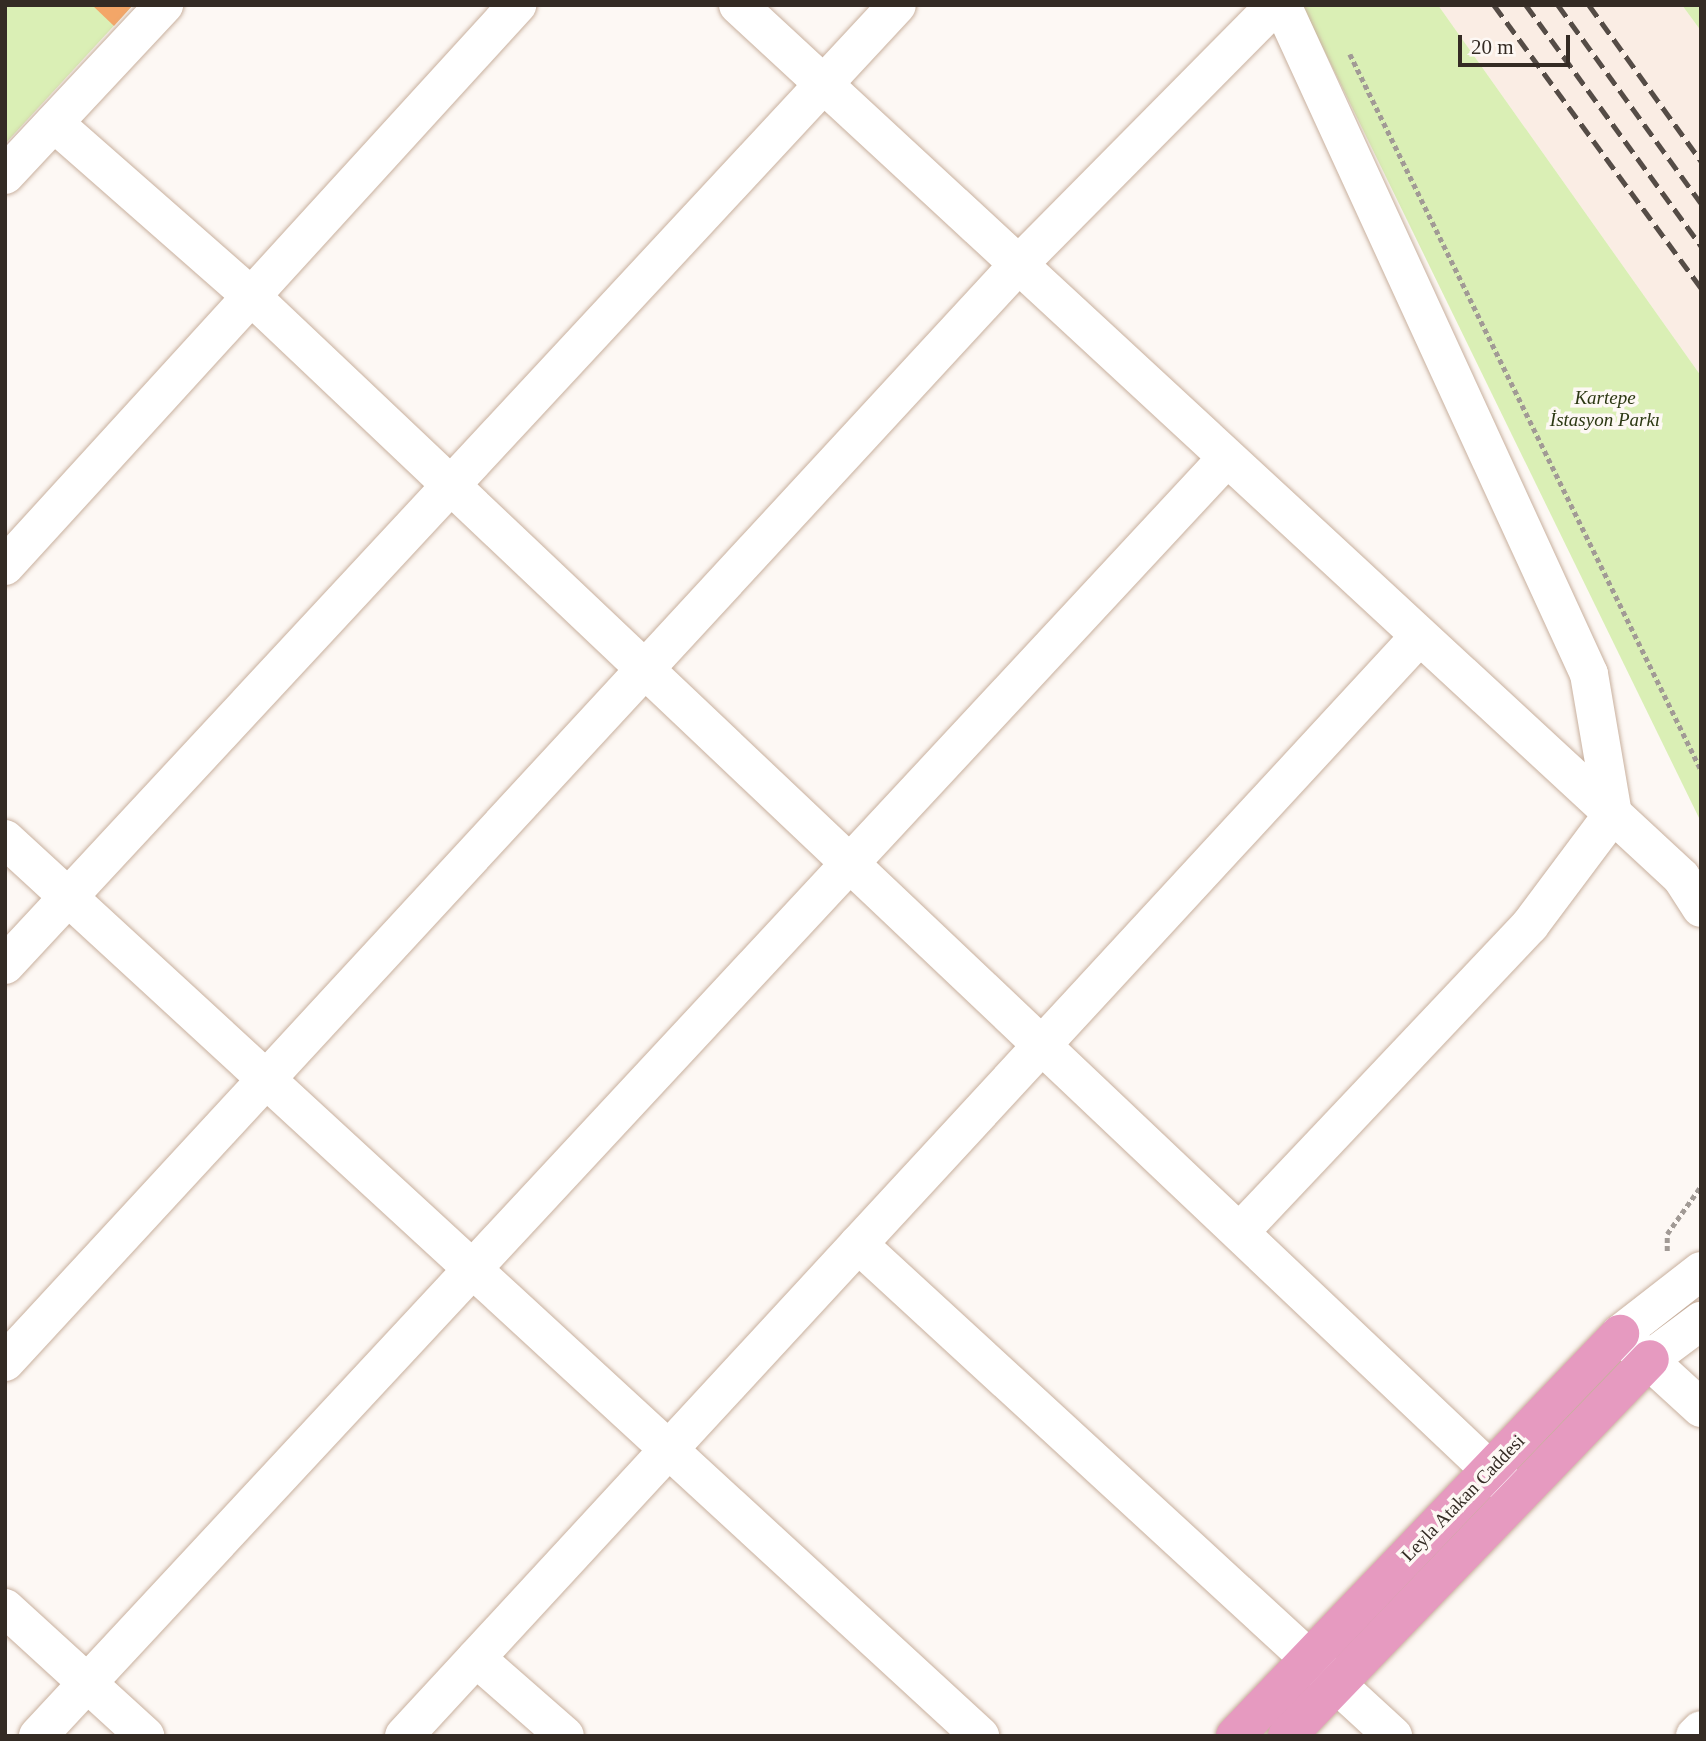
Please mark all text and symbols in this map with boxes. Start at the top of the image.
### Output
scale bar [1461,21,1573,65]
text: 20 m [1471,35,1514,59]
park label: Kartepe İstasyon Parkı [1550,387,1660,431]
street label: Leyla Atakan Caddesi [1396,1429,1530,1567]

